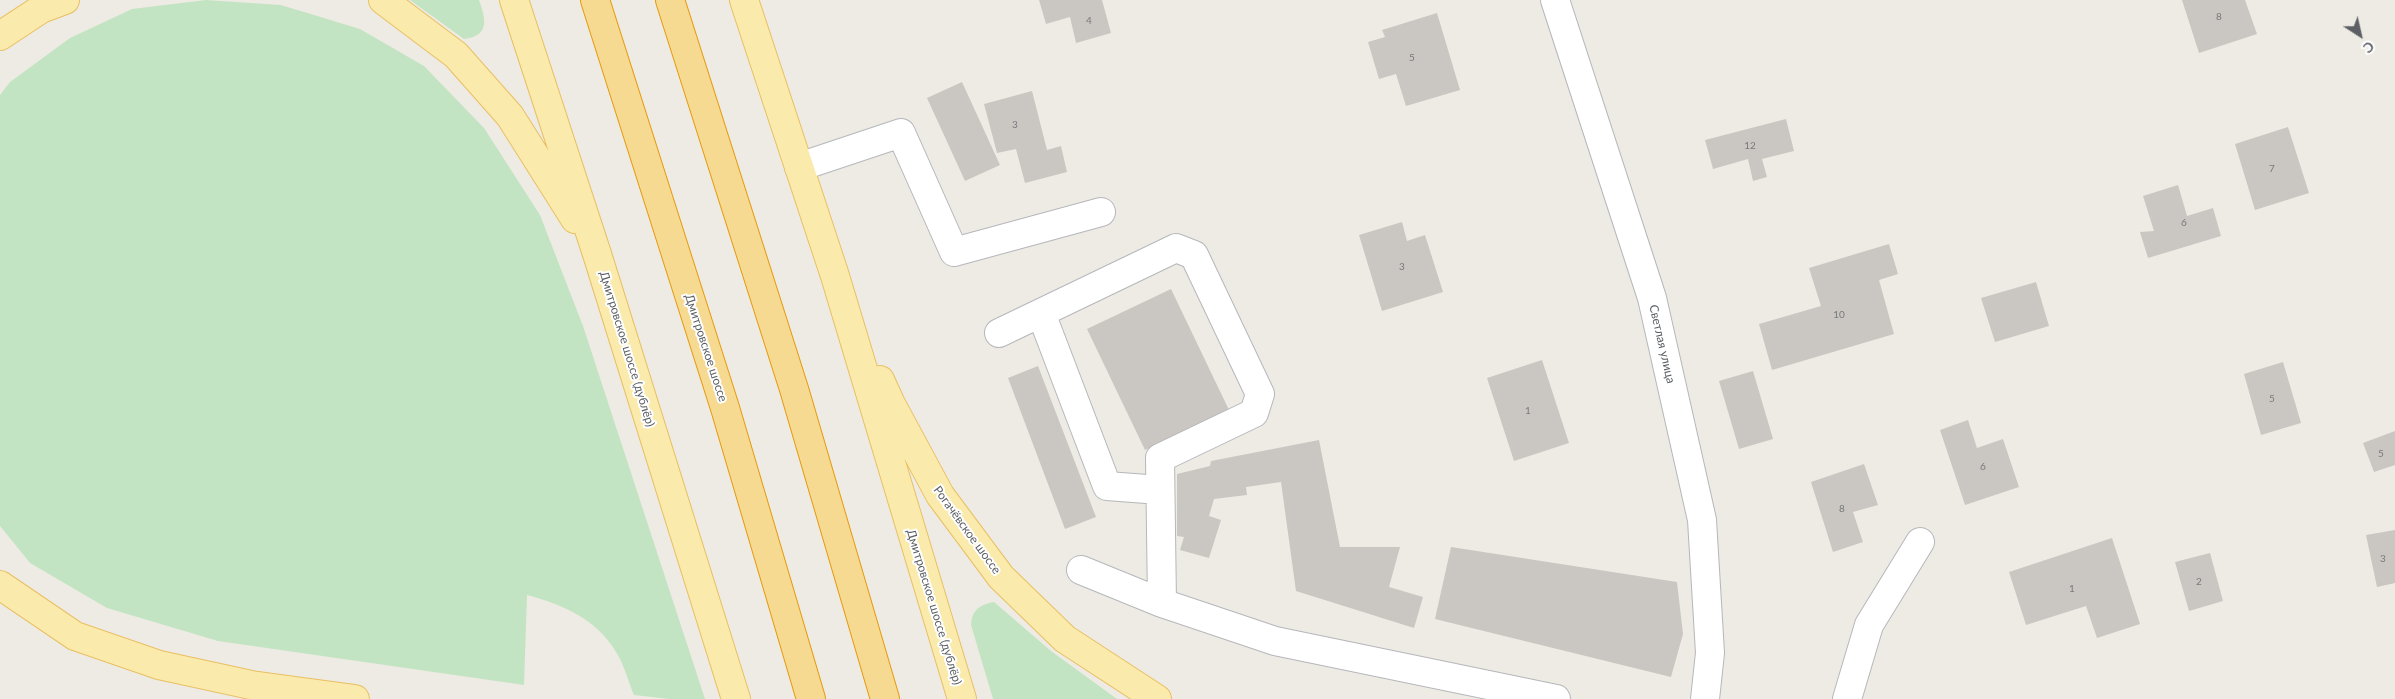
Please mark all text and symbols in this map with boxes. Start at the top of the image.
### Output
north arrow [2335,10,2385,60]
house number: 8 [2216,11,2222,23]
house number: 4 [1086,15,1092,27]
text: С [2360,38,2378,57]
house number: 5 [1409,52,1415,64]
house number: 3 [1012,119,1018,131]
house number: 12 [1744,140,1756,152]
house number: 7 [2269,163,2275,175]
house number: 6 [2181,217,2187,229]
house number: 3 [1399,261,1405,273]
street label: Дмитровское шоссе (дублёр) [596,270,658,428]
street label: Дмитровское шоссе [682,292,730,404]
street label: Светлая улица [1646,303,1678,385]
house number: 10 [1833,309,1845,321]
house number: 5 [2269,393,2275,405]
house number: 1 [1525,405,1531,417]
house number: 5 [2378,448,2384,460]
house number: 6 [1980,461,1986,473]
street label: Рогачёвское шоссе [930,483,1004,577]
house number: 8 [1839,503,1845,515]
street label: Дмитровское шоссе (дублёр) [903,528,965,686]
house number: 3 [2380,553,2386,565]
house number: 2 [2196,576,2202,588]
house number: 1 [2069,583,2075,595]

